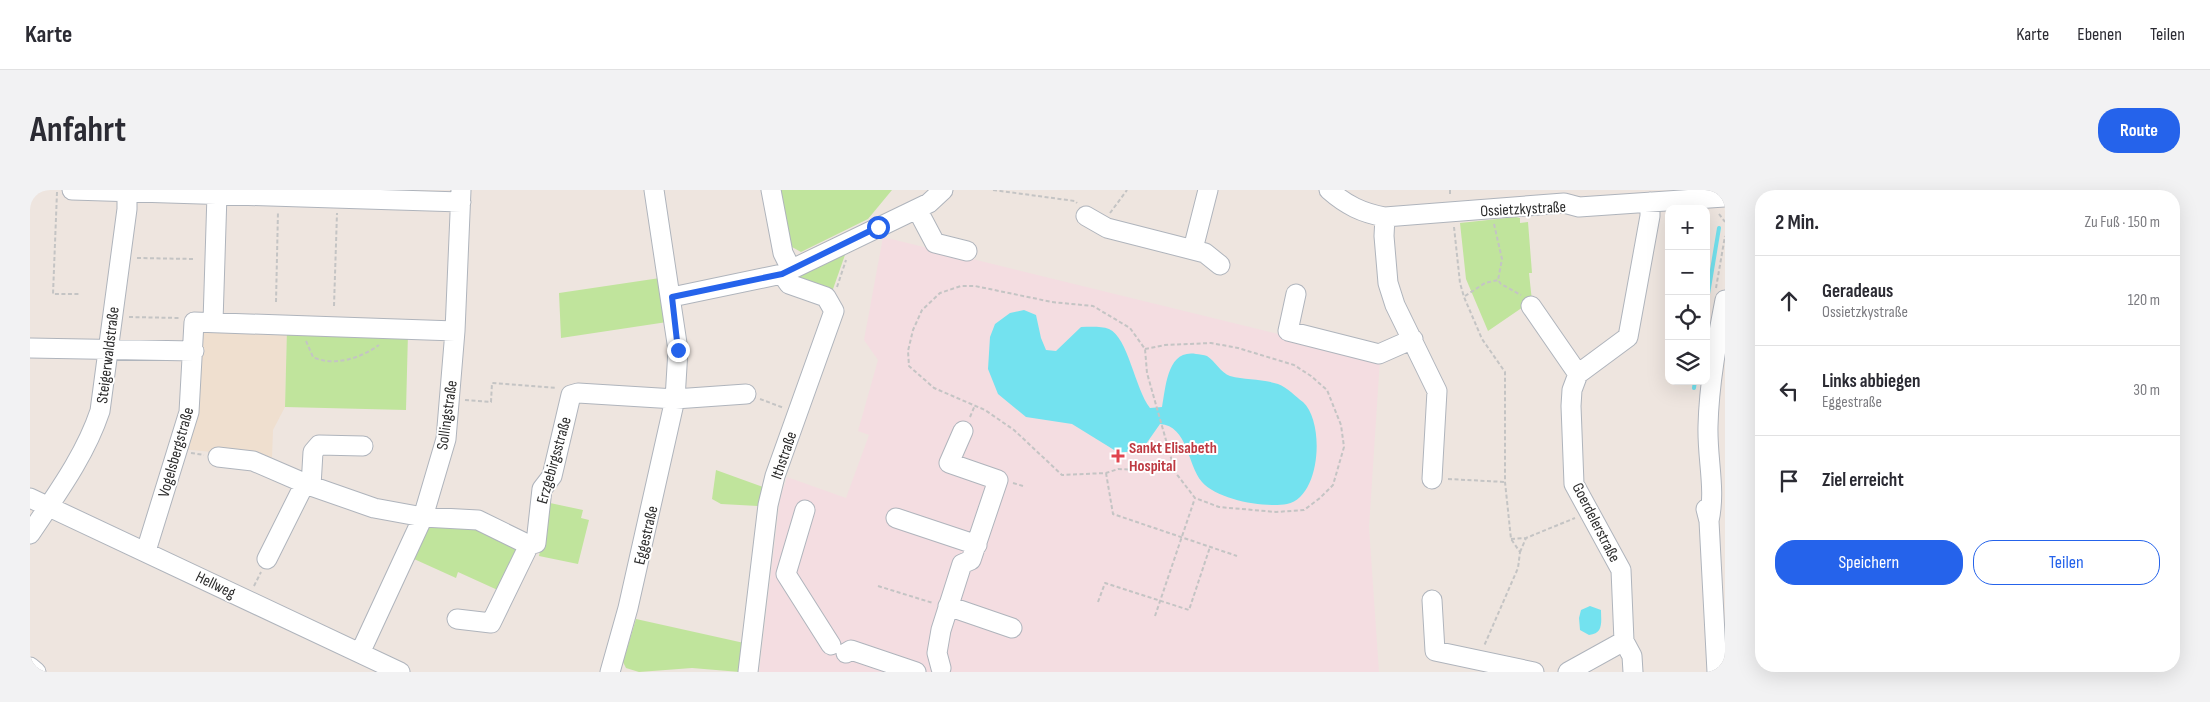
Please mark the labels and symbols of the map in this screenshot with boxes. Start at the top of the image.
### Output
street label: Ossietzkystraße [1480,198,1566,221]
route start [867,216,890,239]
street label: Steigerwaldstraße [93,306,124,405]
route end [667,339,690,362]
street label: Sollingstraße [433,379,462,451]
street label: Vogelsbergstraße [155,405,198,500]
street label: Erzgebirgsstraße [533,415,576,506]
street label: Ithstraße [767,429,801,482]
place label: Sankt Elisabeth Hospital [1129,439,1217,476]
marker: Sankt Elisabeth Hospital [1111,449,1125,463]
street label: Goerdelerstraße [1568,480,1624,566]
street label: Eggestraße [630,504,662,567]
street label: Hellweg [192,568,238,603]

